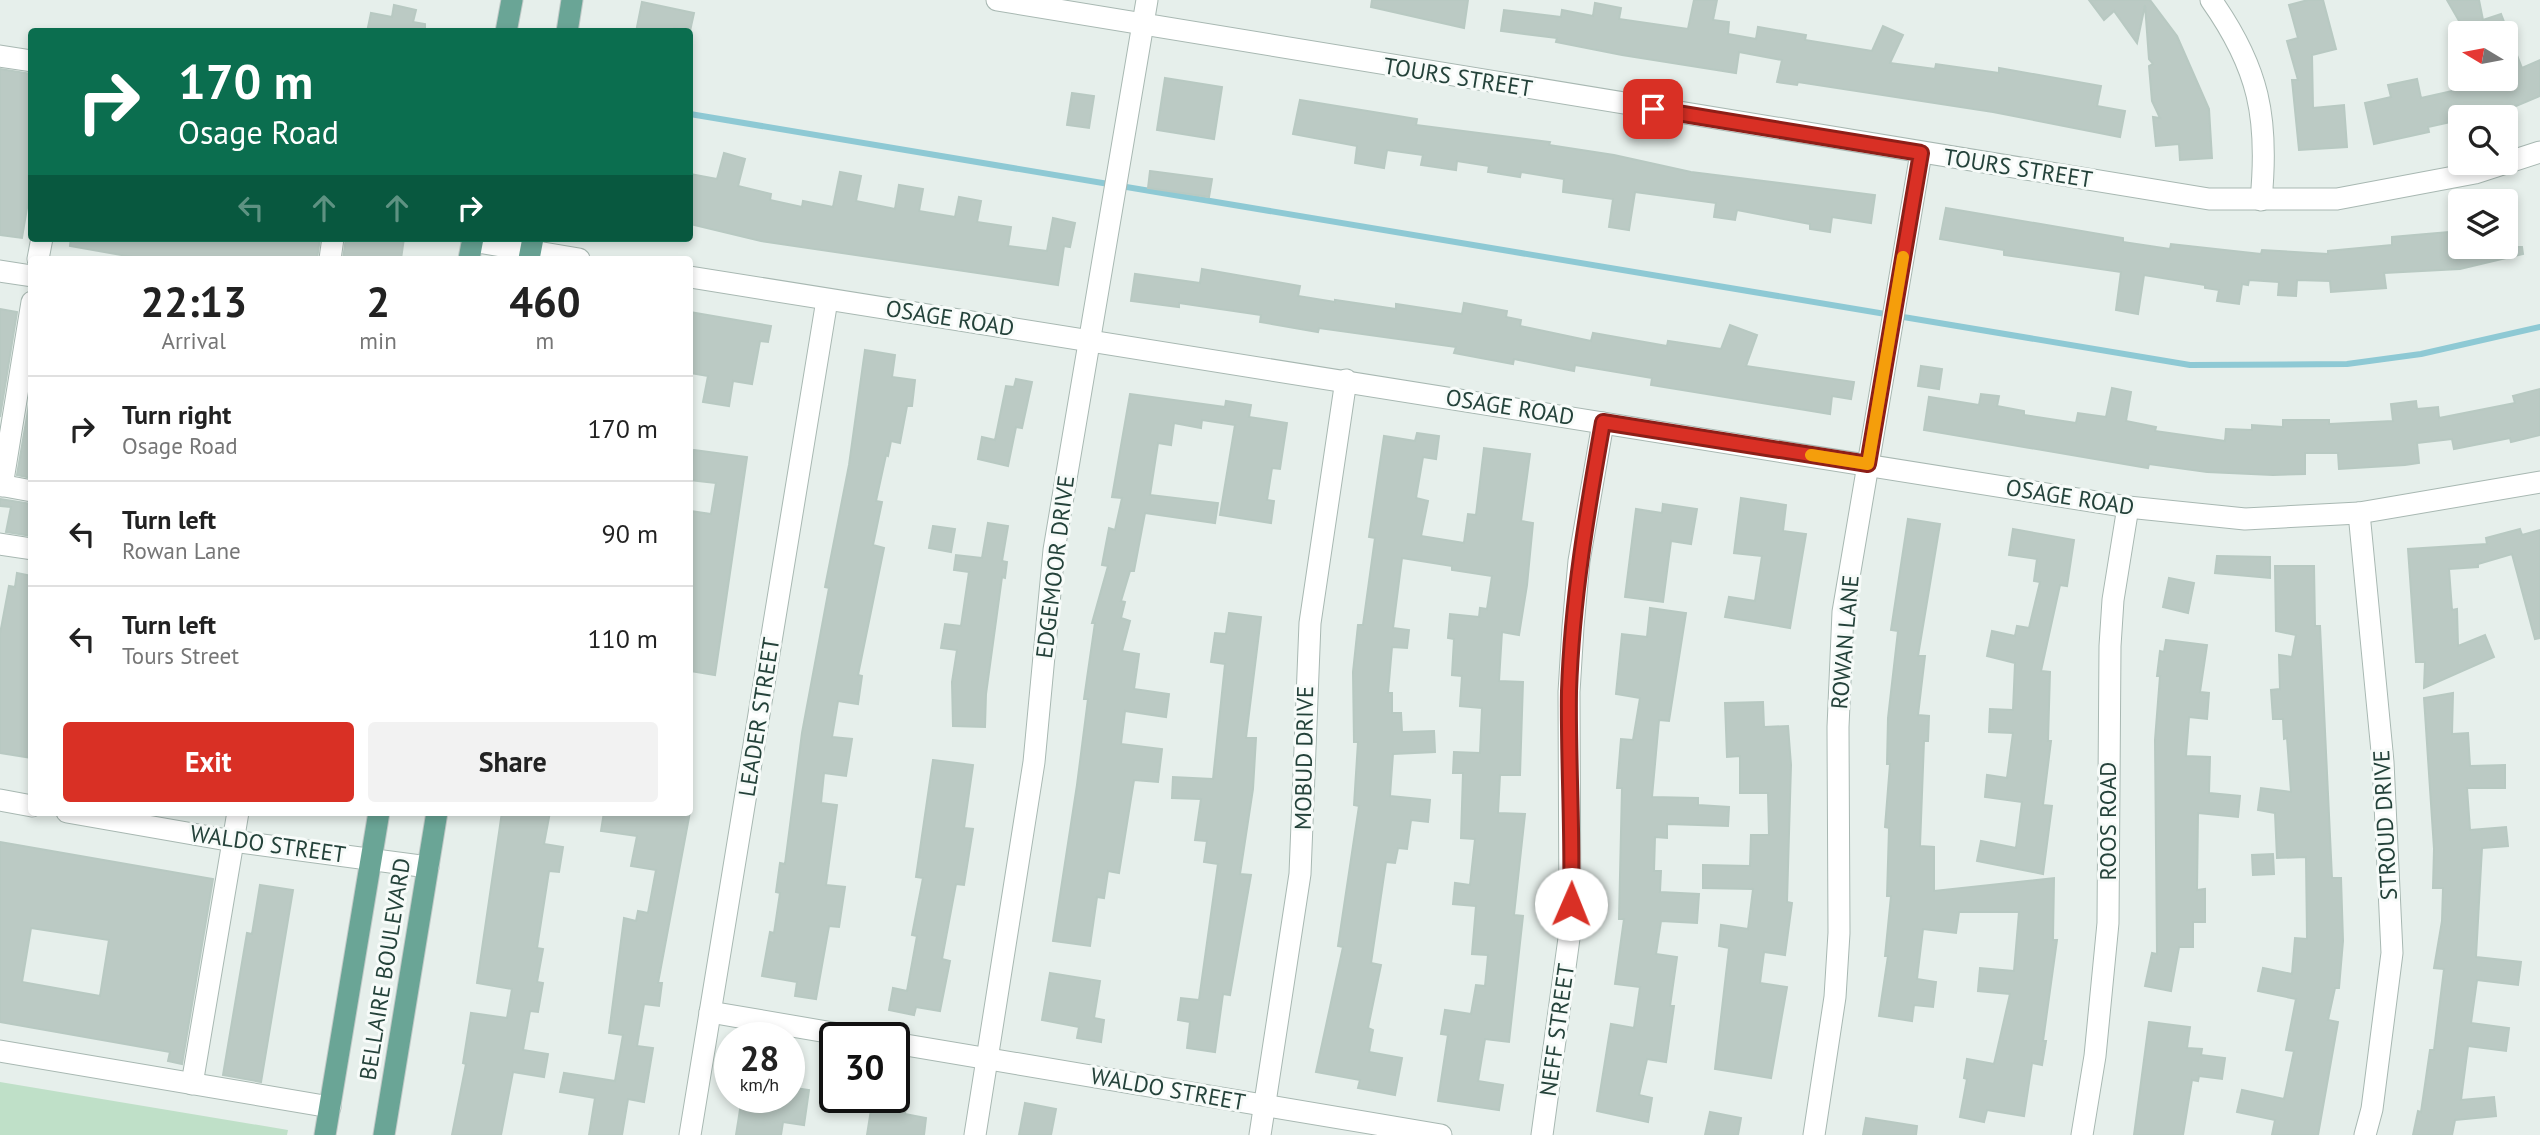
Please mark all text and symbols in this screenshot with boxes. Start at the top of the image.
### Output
north arrow [2448,21,2518,91]
map controls [2448,21,2518,259]
text: 170 m [178,49,313,113]
street label: TOURS STREET [1381,50,1535,103]
icon: right [63,56,154,147]
pin [1623,79,1683,139]
icon: arrive [1634,90,1672,128]
button: search [2448,105,2518,175]
text: Osage Road [178,111,339,153]
street label: TOURS STREET [1941,141,2095,194]
icon: left [232,189,270,227]
icon: ahead [305,189,343,227]
icon: ahead [378,189,416,227]
icon: right [451,189,489,227]
button: layers [2448,189,2518,259]
text: 22:13 [140,274,247,329]
text: 2 [366,274,390,329]
text: 460 [509,274,581,329]
street label: OSAGE ROAD [884,293,1016,342]
text: Arrival [161,326,226,355]
text: min [359,326,397,355]
text: m [536,326,554,355]
street label: OSAGE ROAD [1444,382,1576,431]
text: Turn right [122,398,231,431]
icon: right [63,410,101,448]
text: 170 m [587,412,658,445]
text: Osage Road [122,431,238,460]
street label: OSAGE ROAD [2004,472,2136,521]
street label: EDGEMOOR DRIVE [1029,474,1080,660]
text: Turn left [122,503,216,536]
icon: left [63,515,101,553]
text: 90 m [602,517,658,550]
text: Rowan Lane [122,536,241,565]
street label: ROWAN LANE [1824,574,1865,710]
text: Turn left [122,608,216,641]
icon: left [63,620,101,658]
text: 110 m [587,622,658,655]
street label: LEADER STREET [732,635,785,799]
text: Tours Street [122,641,239,670]
street label: MOBUD DRIVE [1288,686,1319,830]
button: Exit [63,722,354,802]
button: Share [368,722,658,802]
street label: STROUD DRIVE [2366,749,2403,901]
street label: ROOS ROAD [2093,762,2122,880]
street label: WALDO STREET [188,818,348,869]
street label: BELLAIRE BOULEVARD [353,856,416,1082]
position arrow [1534,867,1608,941]
street label: NEFF STREET [1533,961,1580,1098]
speed limit sign: 30 [819,1022,910,1113]
text: 28 [740,1035,779,1081]
street label: WALDO STREET [1088,1061,1248,1116]
text: km/h [740,1073,779,1096]

